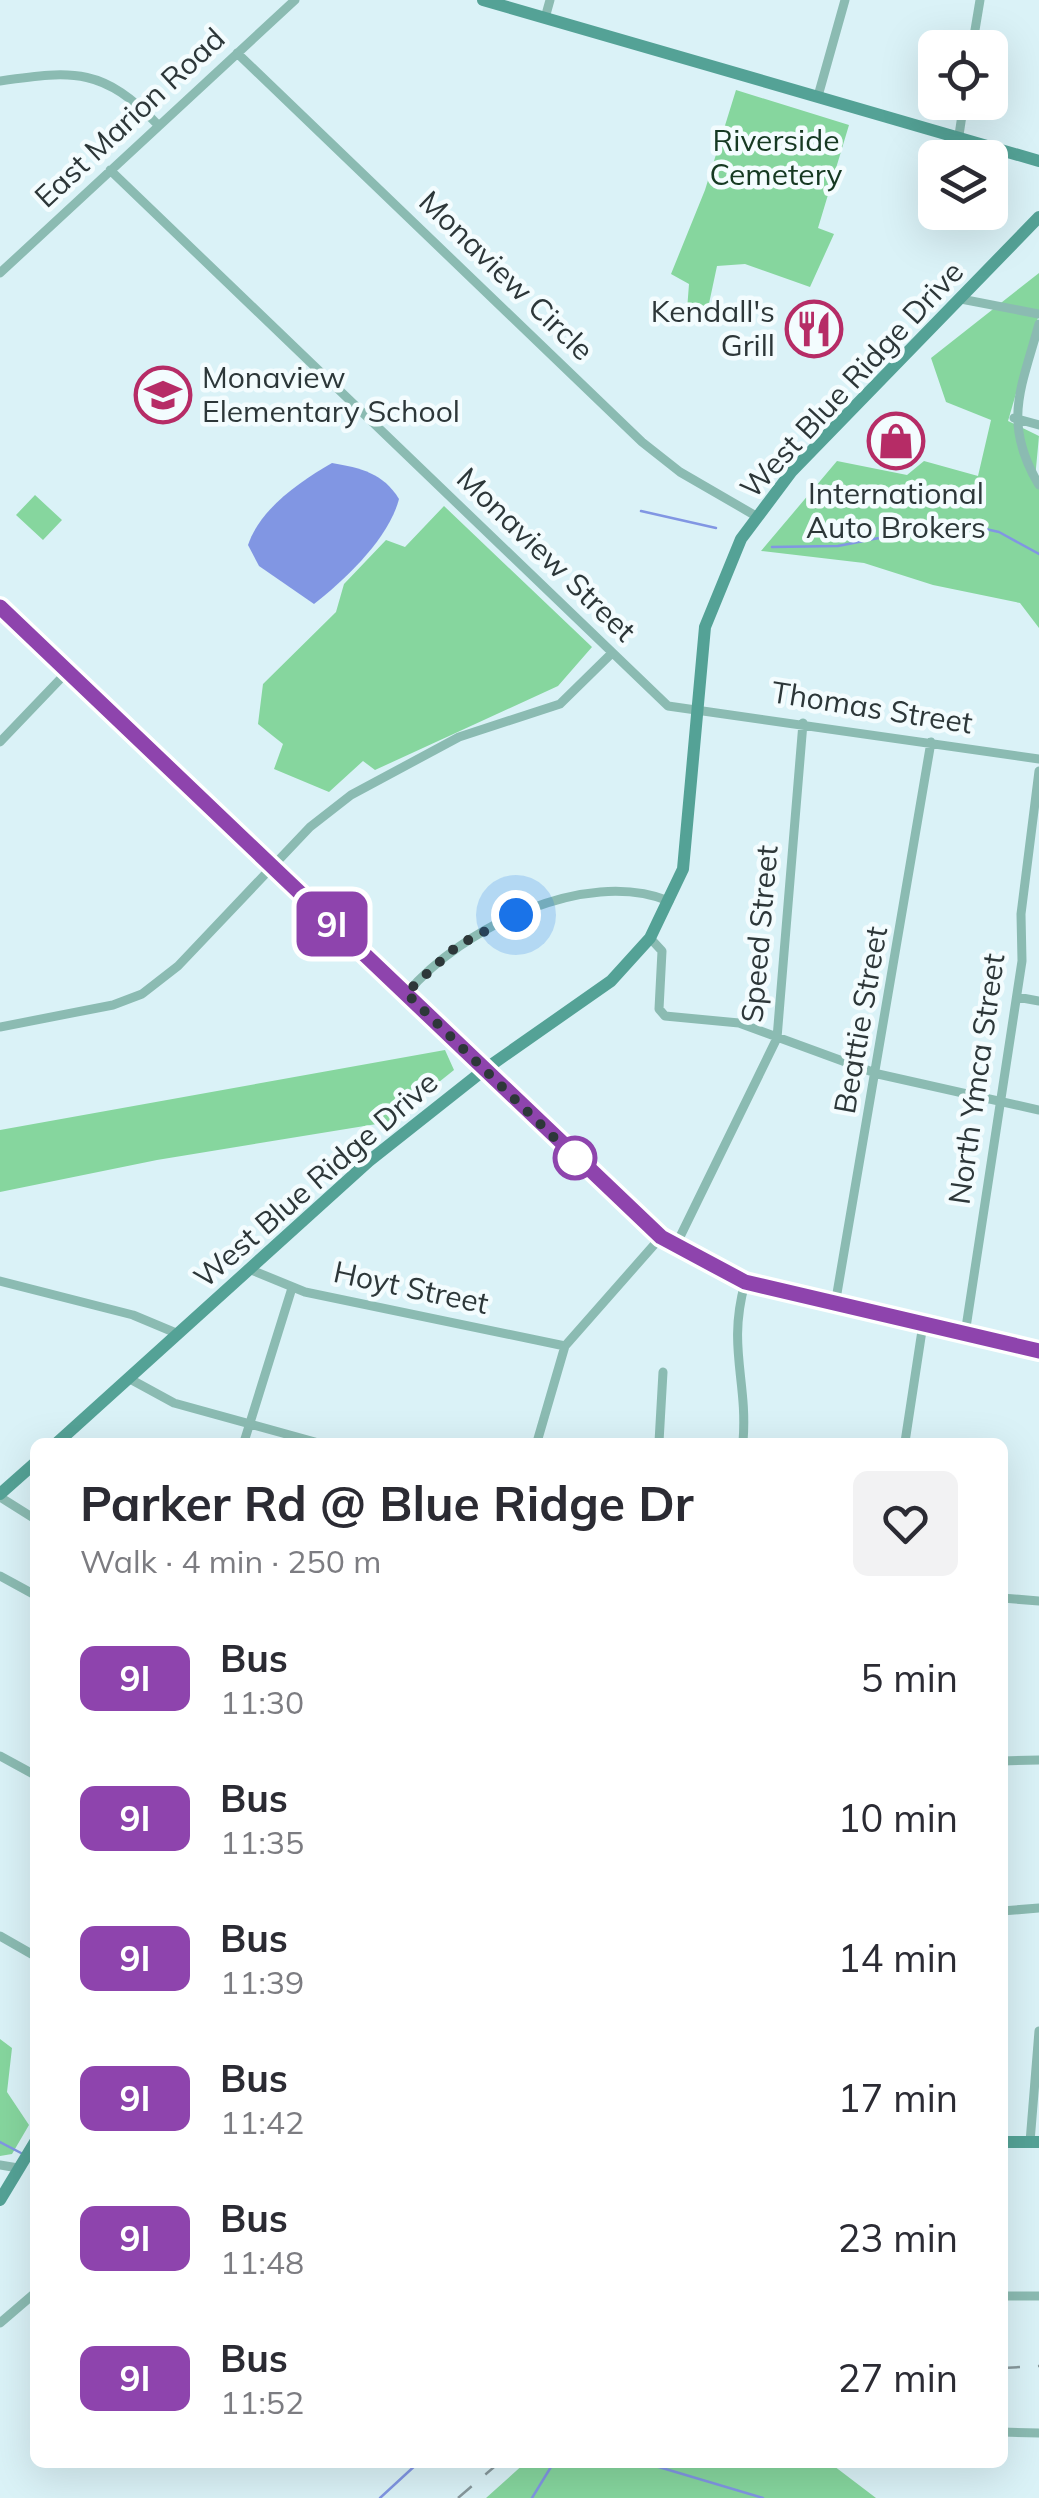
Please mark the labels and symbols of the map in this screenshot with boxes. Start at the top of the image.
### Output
street label: East Marion Road [26,19,232,215]
park label: Riverside Cemetery [710,121,842,193]
street label: Monaview Circle [411,182,602,368]
street label: West Blue Ridge Drive [731,253,971,506]
place label: Kendall's Grill [651,292,775,364]
restaurant icon: Kendall's Grill [784,299,844,359]
place label: Monaview Elementary School [202,358,460,430]
school or university icon: Monaview Elementary School [133,365,193,425]
shop icon: International Auto Brokers [866,411,926,471]
street label: Monaview Street [449,459,644,649]
place label: International Auto Brokers [806,474,986,546]
street label: Thomas Street [769,672,975,742]
street label: Speed Street [732,844,786,1024]
your location [491,890,541,940]
line badge: 9I [287,892,377,956]
street label: Beattie Street [825,923,895,1116]
street label: North Ymca Street [940,951,1012,1207]
street label: West Blue Ridge Drive [186,1063,445,1295]
unlabelled marker [554,1137,596,1179]
street label: Hoyt Street [330,1252,492,1322]

